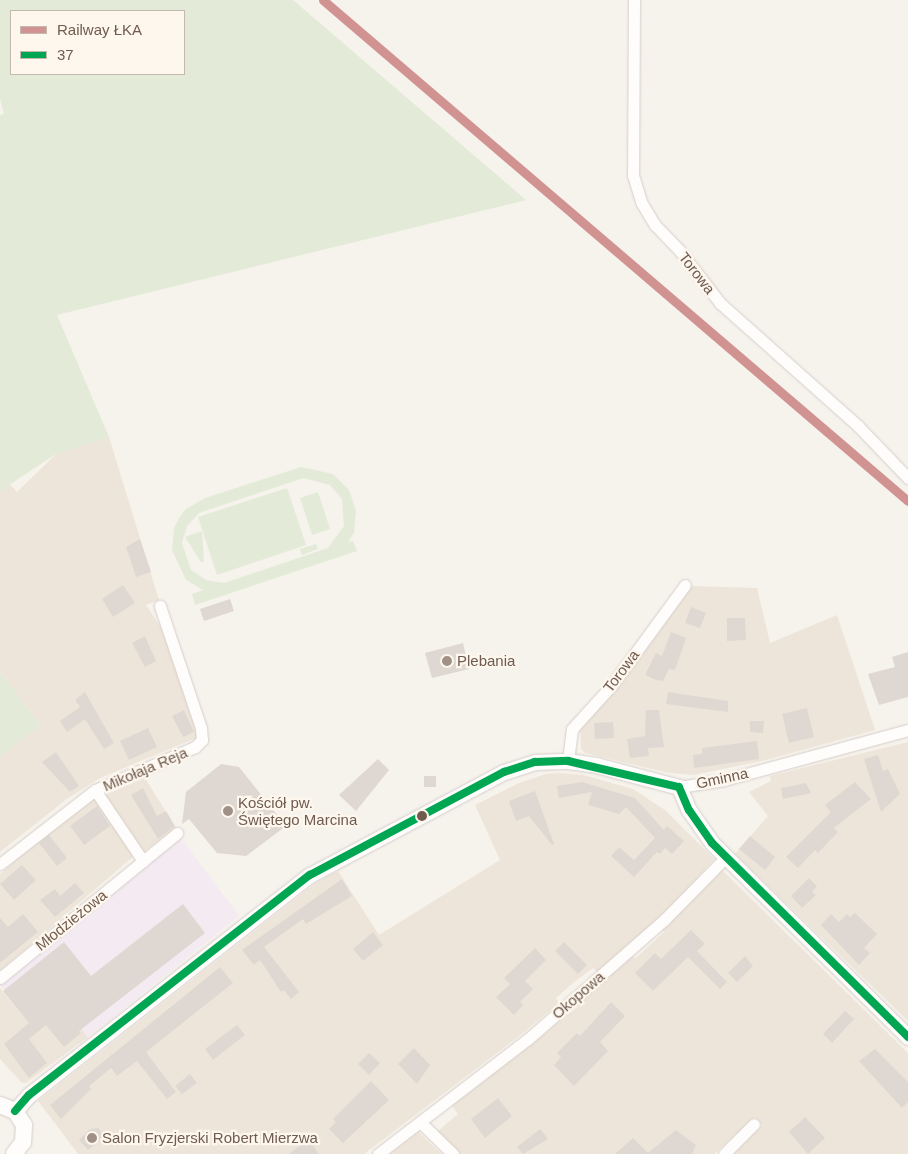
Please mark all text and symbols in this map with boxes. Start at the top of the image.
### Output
legend [10,10,185,75]
text: Railway ŁKA [57,21,142,38]
text: 37 [57,46,74,63]
street label: Torowa [675,248,719,298]
street label: Torowa [599,646,643,696]
place label: Plebania [457,652,515,670]
marker: Plebania [441,655,453,667]
street label: Mikołaja Reja [100,743,190,795]
street label: Gminna [694,764,750,792]
place label: Kościół pw. Świętego Marcina [238,793,357,828]
marker: Kościół pw. Świętego Marcina [222,805,234,817]
unlabelled marker [417,811,427,821]
street label: Młodzieżowa [32,886,110,954]
street label: Okopowa [548,967,608,1023]
place label: Salon Fryzjerski Robert Mierzwa [102,1129,318,1147]
marker: Salon Fryzjerski Robert Mierzwa [86,1132,98,1144]

